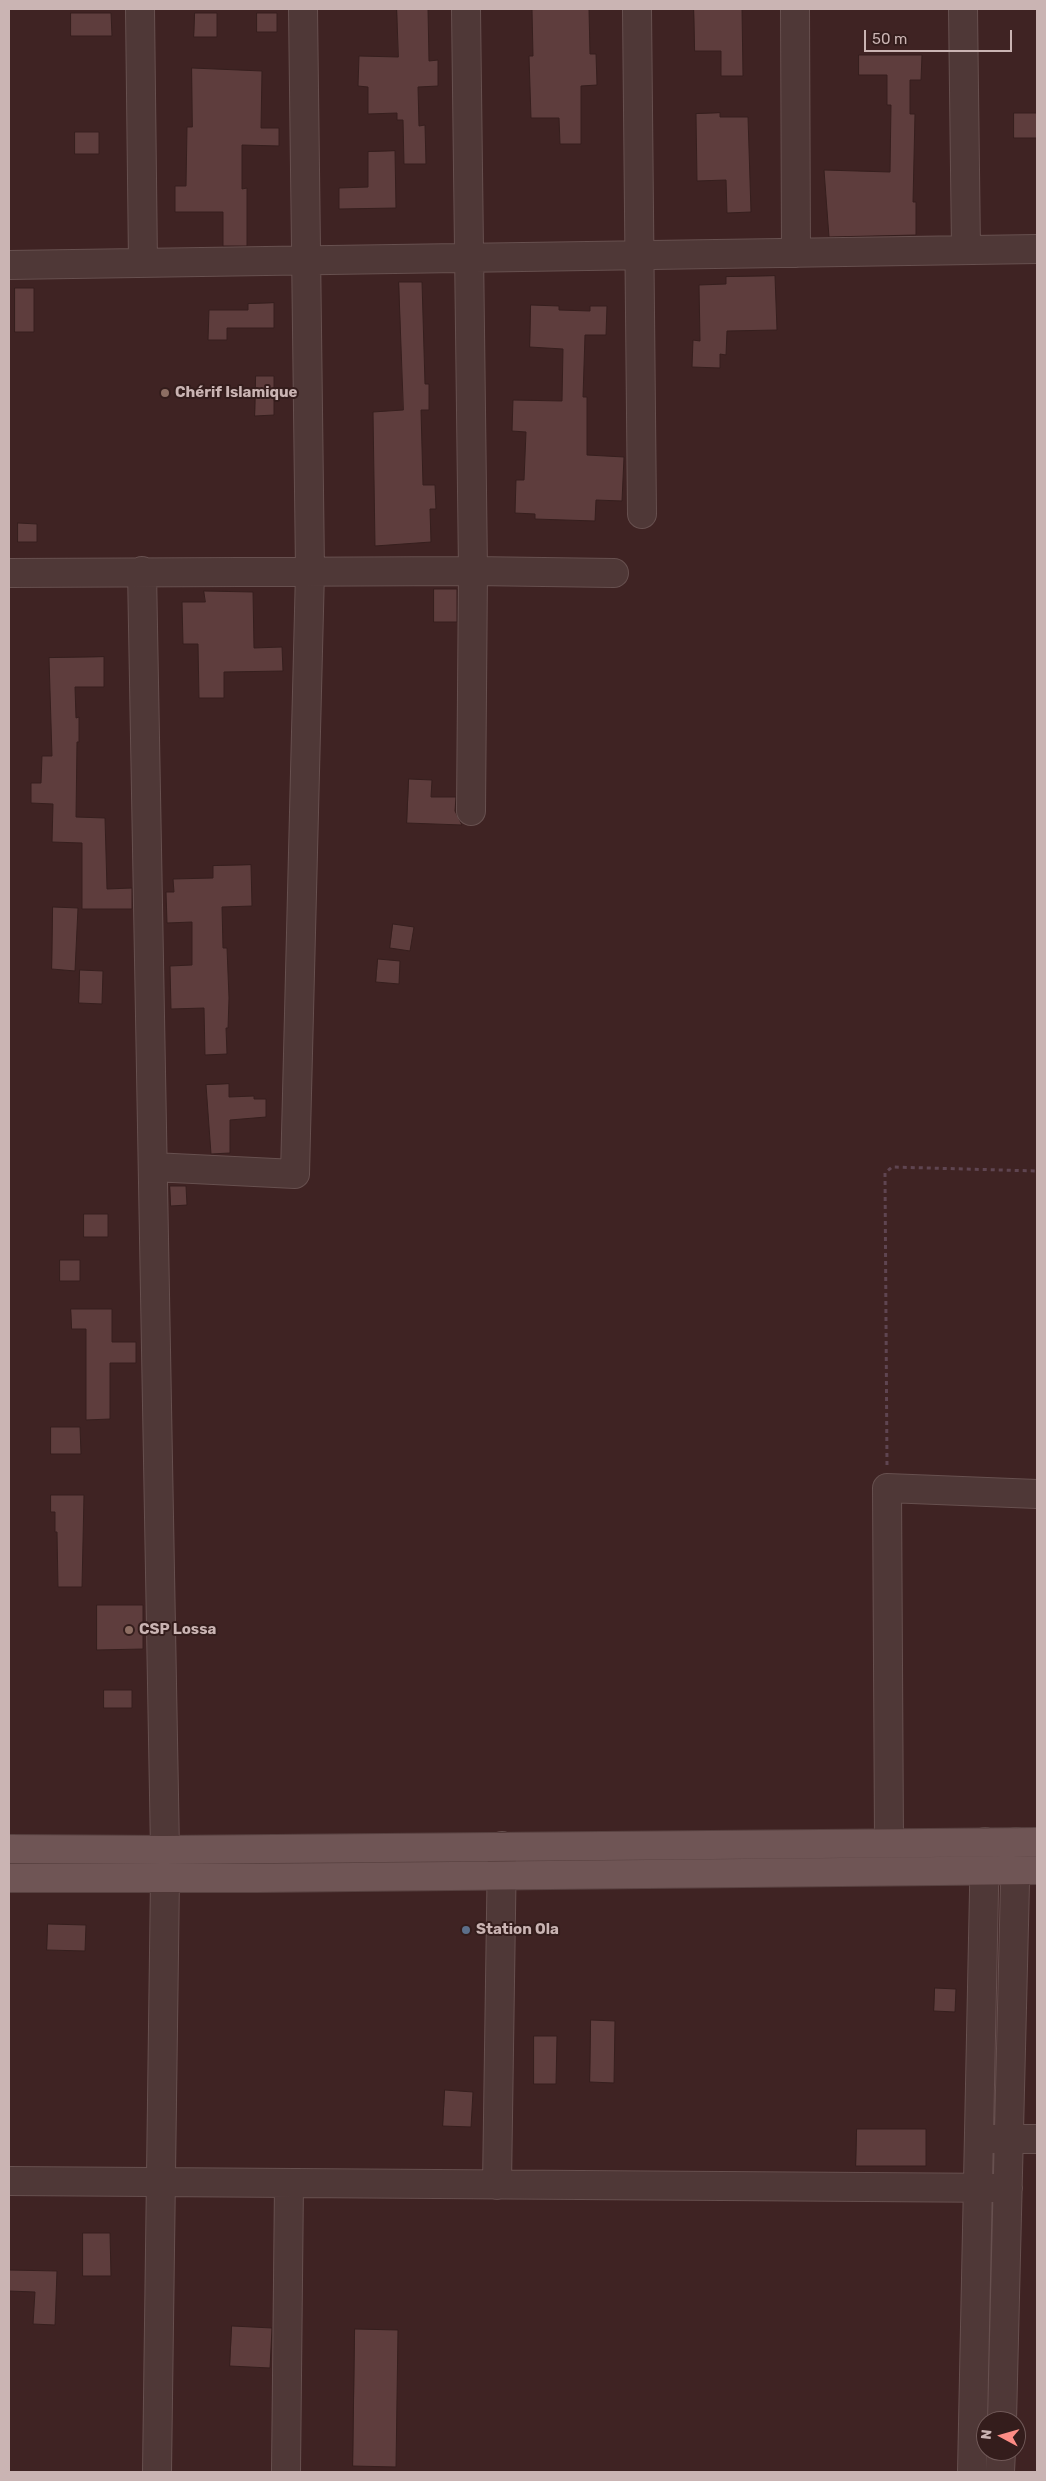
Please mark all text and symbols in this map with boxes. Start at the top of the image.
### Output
scale bar [866,20,1014,52]
text: 50 m [872,30,907,48]
place label: Chérif Islamique [175,384,297,402]
marker: Chérif Islamique [159,387,171,399]
place label: CSP Lossa [139,1621,216,1639]
marker: CSP Lossa [123,1624,135,1636]
place label: Station Ola [476,1921,559,1939]
marker: Station Ola [460,1924,472,1936]
north arrow [976,2411,1026,2461]
text: N [978,2429,996,2440]

